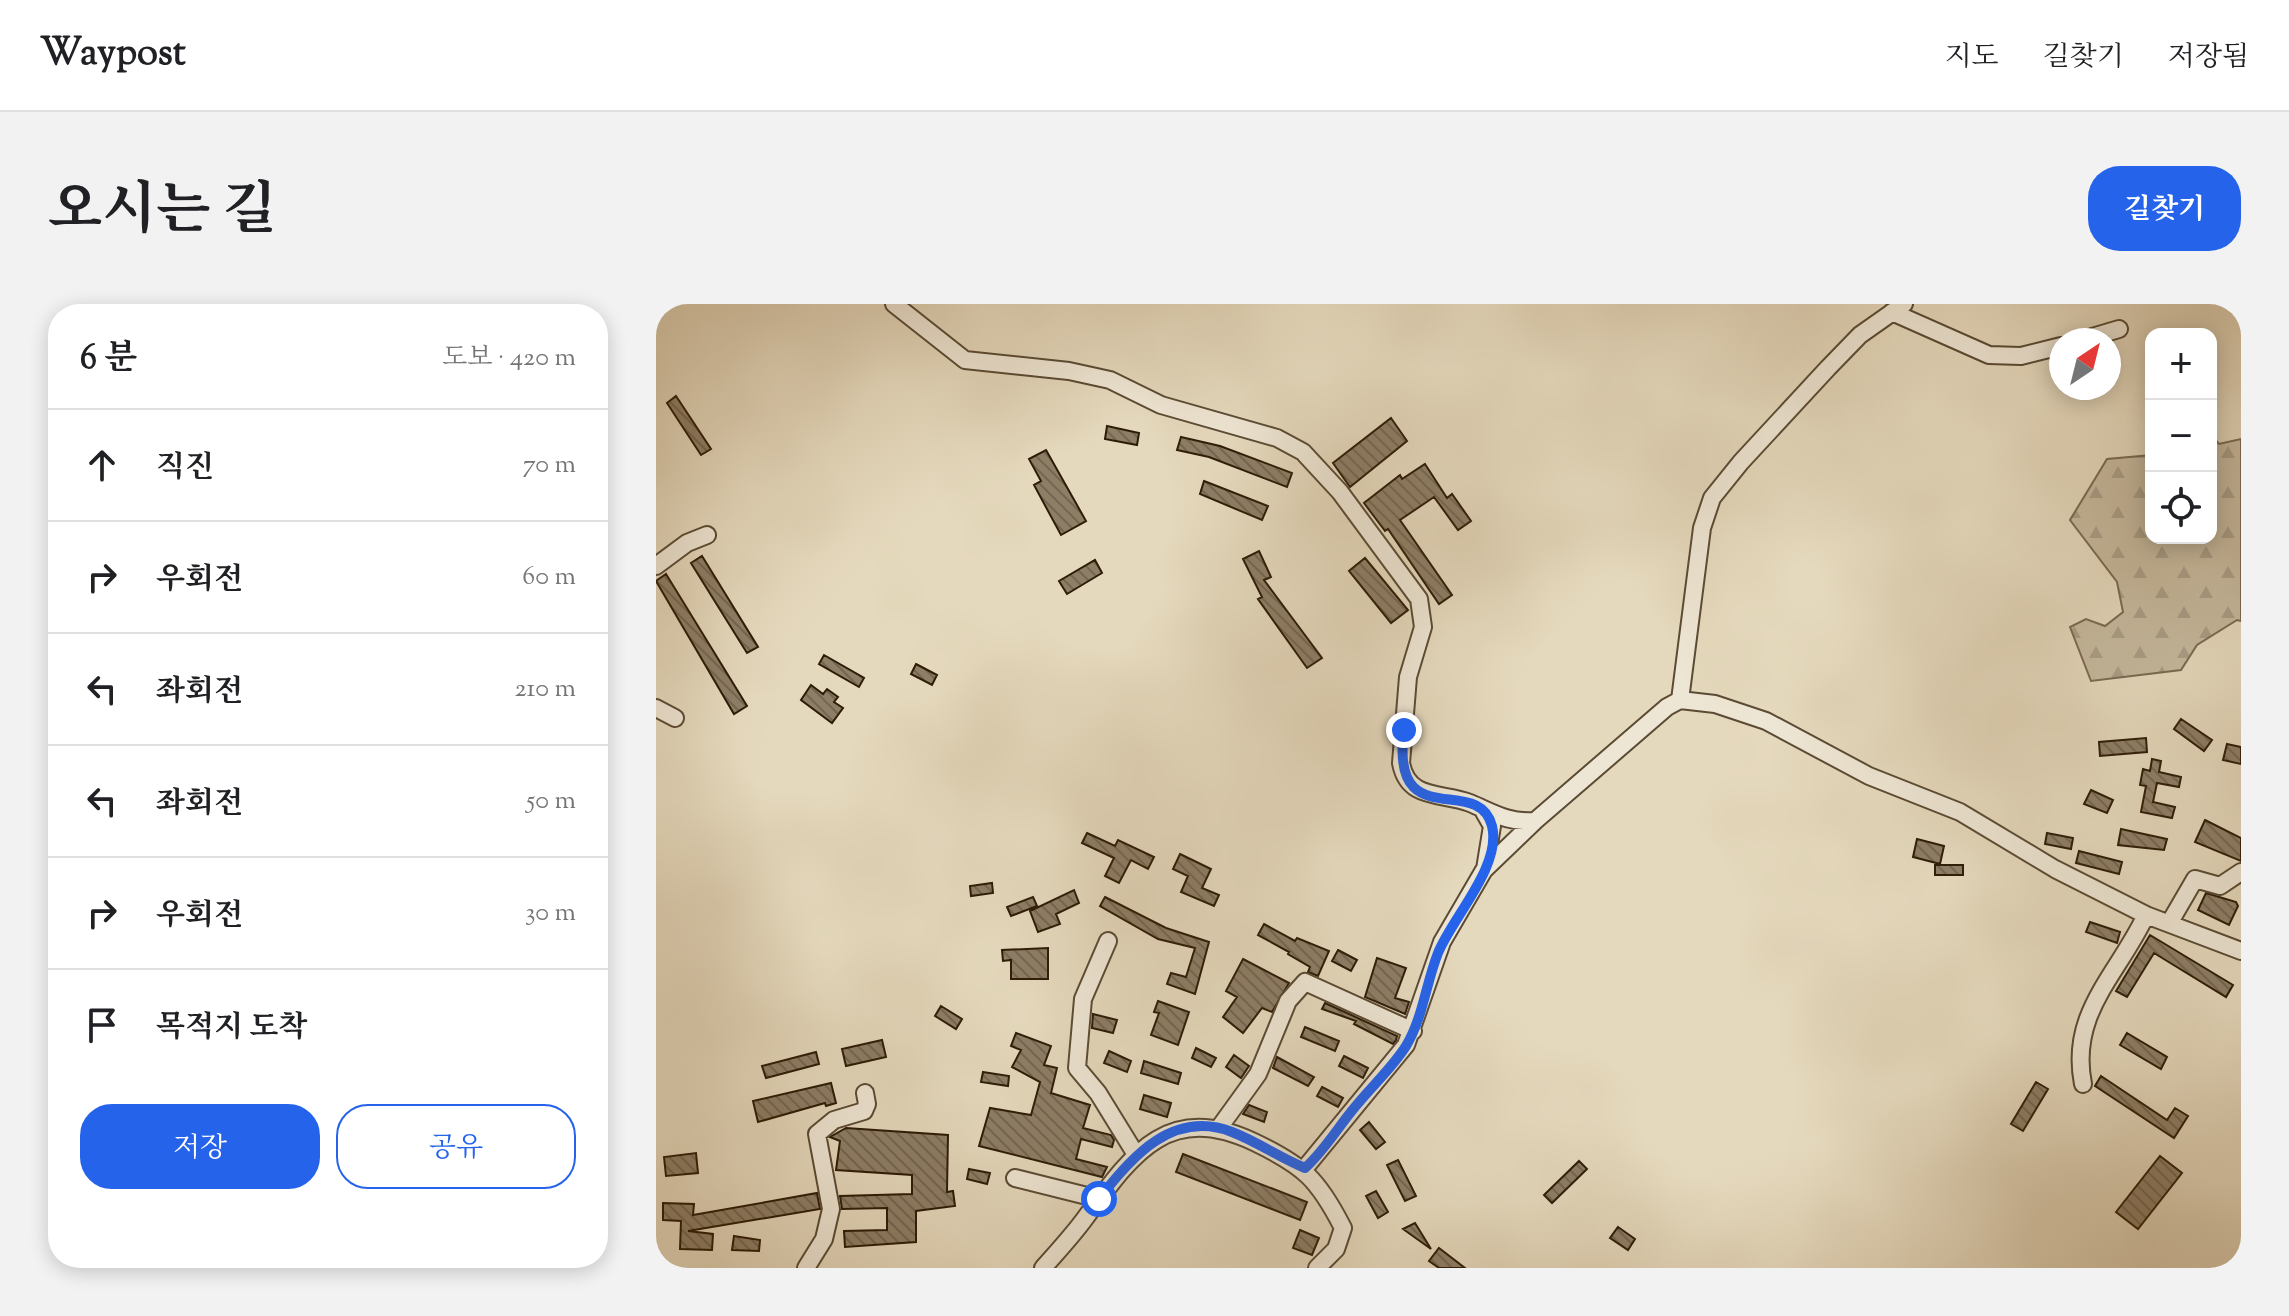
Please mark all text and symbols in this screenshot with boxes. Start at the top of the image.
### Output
text: Waypost [40,28,186,82]
text: 지도 [1945,38,1999,78]
text: 길찾기 [2043,38,2124,78]
text: 저장됨 [2168,38,2249,78]
button: 길찾기 [2088,166,2241,251]
text: 오시는 길 [48,173,276,254]
north arrow [2049,328,2121,400]
map controls [2145,328,2217,544]
button: + [2145,328,2217,400]
text: 6 분 [80,335,137,384]
text: 도보 · 420 m [442,340,576,377]
button: − [2145,400,2217,472]
icon: ahead [80,443,124,487]
text: 직진 [156,447,214,490]
text: 70 m [523,447,576,484]
button: locate [2145,472,2217,544]
icon: right [80,555,124,599]
text: 우회전 [156,559,243,602]
text: 60 m [522,559,576,596]
icon: left [80,667,124,711]
text: 좌회전 [156,671,243,714]
text: 210 m [514,671,576,708]
route end [1386,712,1422,748]
icon: left [80,779,124,823]
text: 좌회전 [156,783,243,826]
text: 50 m [526,783,576,820]
icon: right [80,891,124,935]
text: 우회전 [156,895,243,938]
text: 30 m [525,895,576,932]
icon: arrive [80,1003,124,1047]
text: 목적지 도착 [156,1007,307,1050]
button: 저장 [80,1104,320,1189]
button: 공유 [336,1104,576,1189]
route start [1081,1181,1117,1217]

